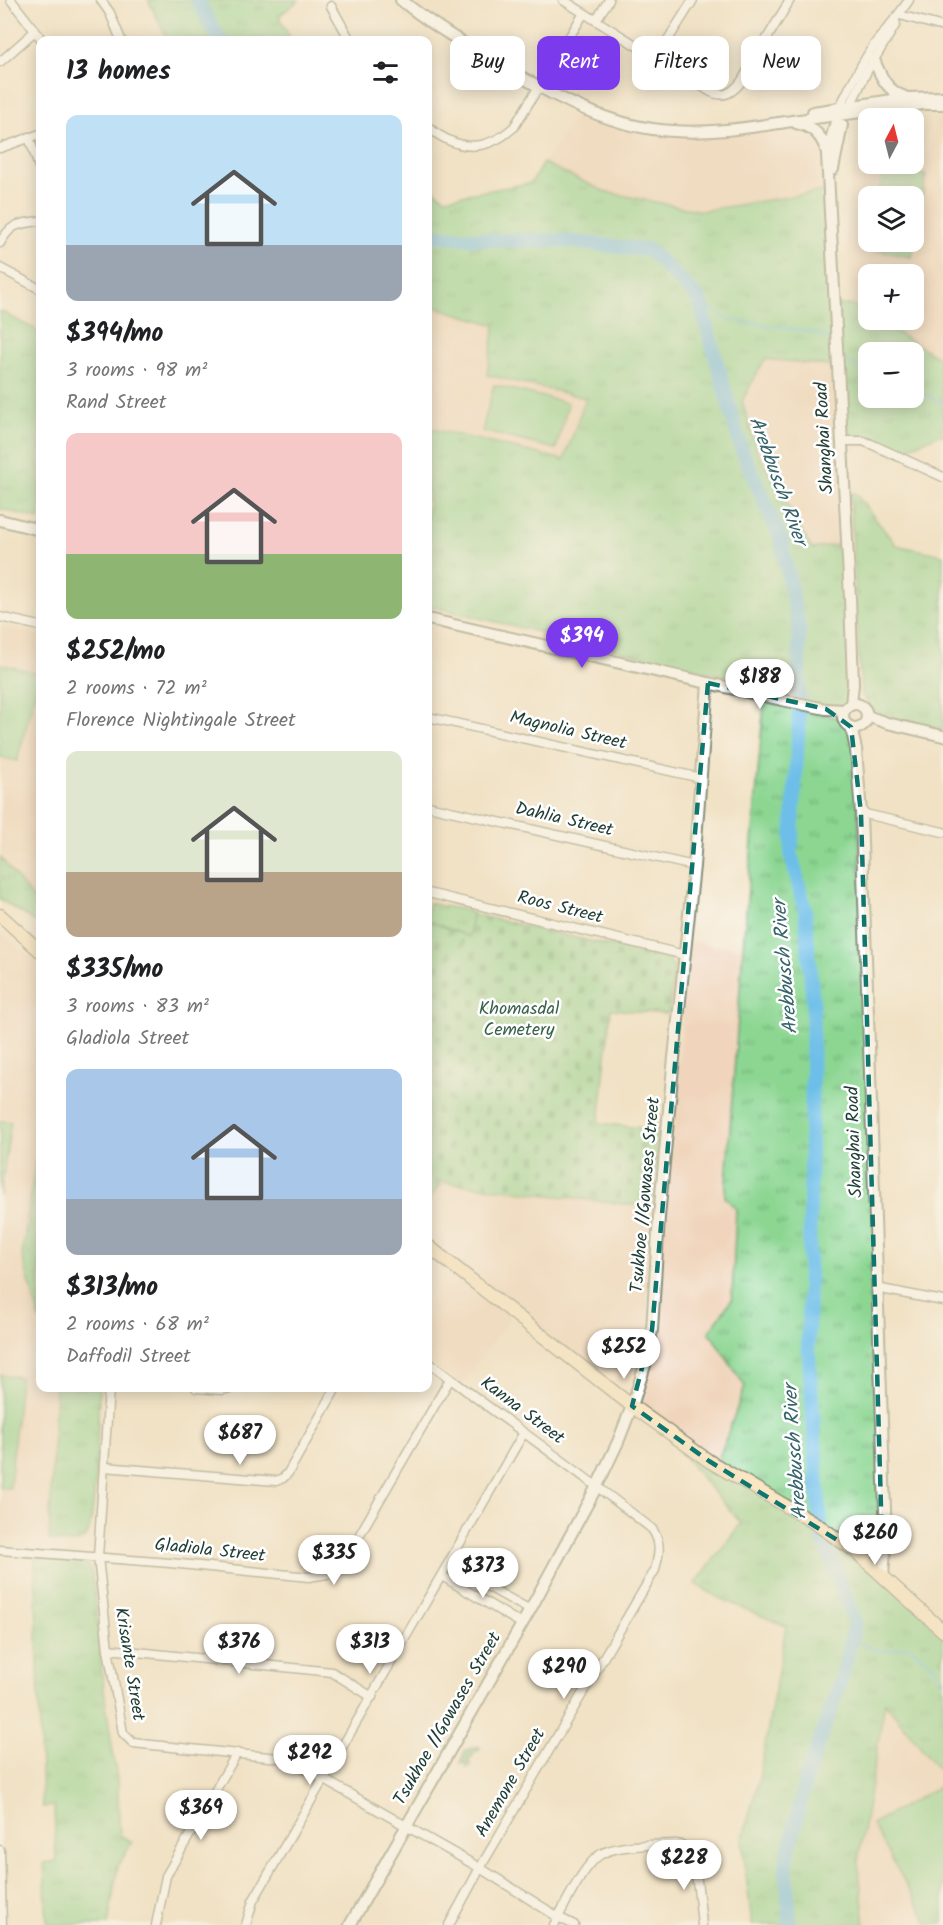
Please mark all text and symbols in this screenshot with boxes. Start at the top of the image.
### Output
chip: Buy [450,36,525,90]
chip: Rent [537,36,620,90]
chip: Filters [632,36,729,90]
chip: New [741,36,821,90]
text: 13 homes [66,51,171,93]
icon: filters [369,56,402,89]
north arrow [858,108,924,174]
map controls [858,108,924,408]
icon: home [180,154,288,262]
button: layers [858,186,924,252]
button: + [858,264,924,330]
text: $394/mo [66,313,163,355]
button: − [858,342,924,408]
text: 3 rooms · 98 m² [66,355,207,387]
street label: Shanghai Road [808,381,842,494]
text: Rand Street [66,387,166,419]
water label: Arebbusch River [739,412,817,554]
icon: home [180,472,288,580]
pin: $394 [546,618,618,669]
text: $394 [560,621,604,653]
text: $252/mo [66,631,165,673]
pin: $188 [724,659,796,710]
text: $188 [739,662,781,694]
text: 2 rooms · 72 m² [66,673,207,705]
street label: Magnolia Street [507,703,630,759]
text: Florence Nightingale Street [66,705,296,737]
icon: home [180,790,288,898]
street label: Dahlia Street [512,795,617,846]
street label: Roos Street [514,883,607,933]
water label: Arebbusch River [764,894,808,1036]
text: $335/mo [66,949,163,991]
text: 3 rooms · 83 m² [66,991,209,1023]
park label: Khomasdal Cemetery [479,995,560,1045]
text: Gladiola Street [66,1023,189,1055]
street label: Shanghai Road [839,1085,871,1198]
street label: Tsukhoe //Gowases Street [623,1095,669,1294]
icon: home [180,1108,288,1216]
text: $313/mo [66,1267,158,1309]
text: 2 rooms · 68 m² [66,1309,209,1341]
pin: $252 [588,1329,660,1380]
text: $252 [601,1332,647,1364]
text: Daffodil Street [66,1341,191,1373]
street label: Kanna Street [474,1369,571,1453]
water label: Arebbusch River [775,1379,817,1520]
pin: $687 [204,1415,276,1466]
text: $687 [218,1418,262,1450]
pin: $260 [839,1515,911,1566]
text: $260 [853,1518,897,1550]
street label: Gladiola Street [153,1531,268,1571]
pin: $335 [298,1535,370,1586]
text: $335 [312,1538,356,1570]
pin: $373 [447,1548,519,1599]
text: $373 [461,1551,505,1583]
street label: Krisante Street [106,1605,152,1724]
pin: $376 [203,1624,275,1675]
pin: $313 [334,1624,406,1675]
street label: Tsukhoe //Gowases Street [386,1626,510,1811]
text: $376 [217,1627,261,1659]
text: $313 [350,1627,390,1659]
pin: $290 [528,1649,600,1700]
text: $290 [542,1652,586,1684]
street label: Anemone Street [468,1722,554,1843]
pin: $292 [274,1735,346,1786]
text: $292 [287,1738,333,1770]
pin: $369 [165,1790,237,1841]
text: $369 [179,1793,223,1825]
pin: $228 [648,1840,720,1891]
text: $228 [661,1843,707,1875]

